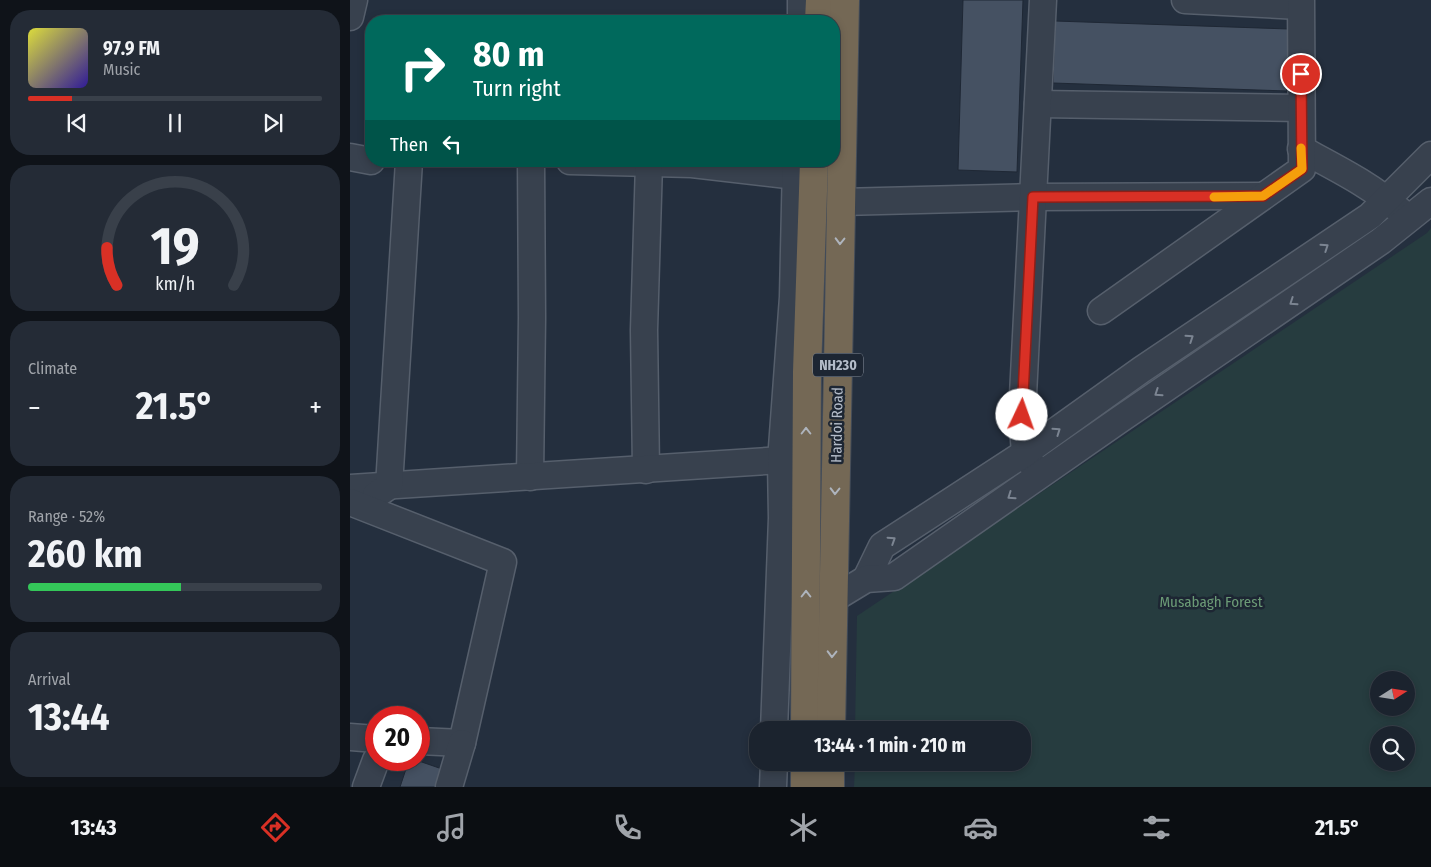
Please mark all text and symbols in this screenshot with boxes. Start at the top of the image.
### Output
text: 80 m [473,33,545,75]
icon: right [390,35,455,100]
text: 97.9 FM [103,37,160,60]
pin [1280,53,1322,95]
text: Music [103,60,140,79]
icon: arrive [1287,60,1315,88]
text: Turn right [473,75,561,102]
icon: previous [63,109,91,137]
icon: pause [161,109,189,137]
icon: next [259,109,287,137]
icon: left [438,130,466,158]
text: Then [390,133,428,156]
text: 19 [151,215,199,278]
one-way arrow [835,238,845,245]
one-way arrow [1319,244,1328,253]
text: km/h [155,273,195,295]
one-way arrow [1289,296,1298,305]
one-way arrow [1184,335,1194,344]
road number: NH230 [813,354,863,376]
text: Climate [28,359,77,378]
text: 21.5° [136,383,214,429]
street label: Hardoi Road [827,387,847,463]
one-way arrow [1155,387,1164,396]
position arrow [995,388,1047,440]
text: − [28,391,41,424]
text: + [309,391,322,424]
one-way arrow [801,427,811,435]
one-way arrow [1051,428,1061,437]
one-way arrow [830,488,840,495]
one-way arrow [1007,490,1016,499]
text: Range · 52% [28,507,105,526]
text: 260 km [28,531,142,577]
one-way arrow [887,536,896,546]
one-way arrow [801,590,811,598]
park label: Musabagh Forest [1159,593,1263,611]
one-way arrow [827,650,837,658]
text: Arrival [28,670,70,689]
north arrow [1370,671,1415,716]
map controls [1370,671,1415,771]
text: 13:44 [28,694,110,740]
speed limit sign: 20 [365,706,430,771]
button: search [1370,726,1415,771]
text: 13:44 · 1 min · 210 m [814,734,966,757]
icon: directions [258,810,293,845]
icon: music [434,810,469,845]
icon: phone [610,810,645,845]
icon: climate [786,810,821,845]
icon: car [963,810,998,845]
icon: filters [1139,810,1174,845]
text: 13:43 [71,814,117,841]
text: 21.5° [1315,814,1360,841]

